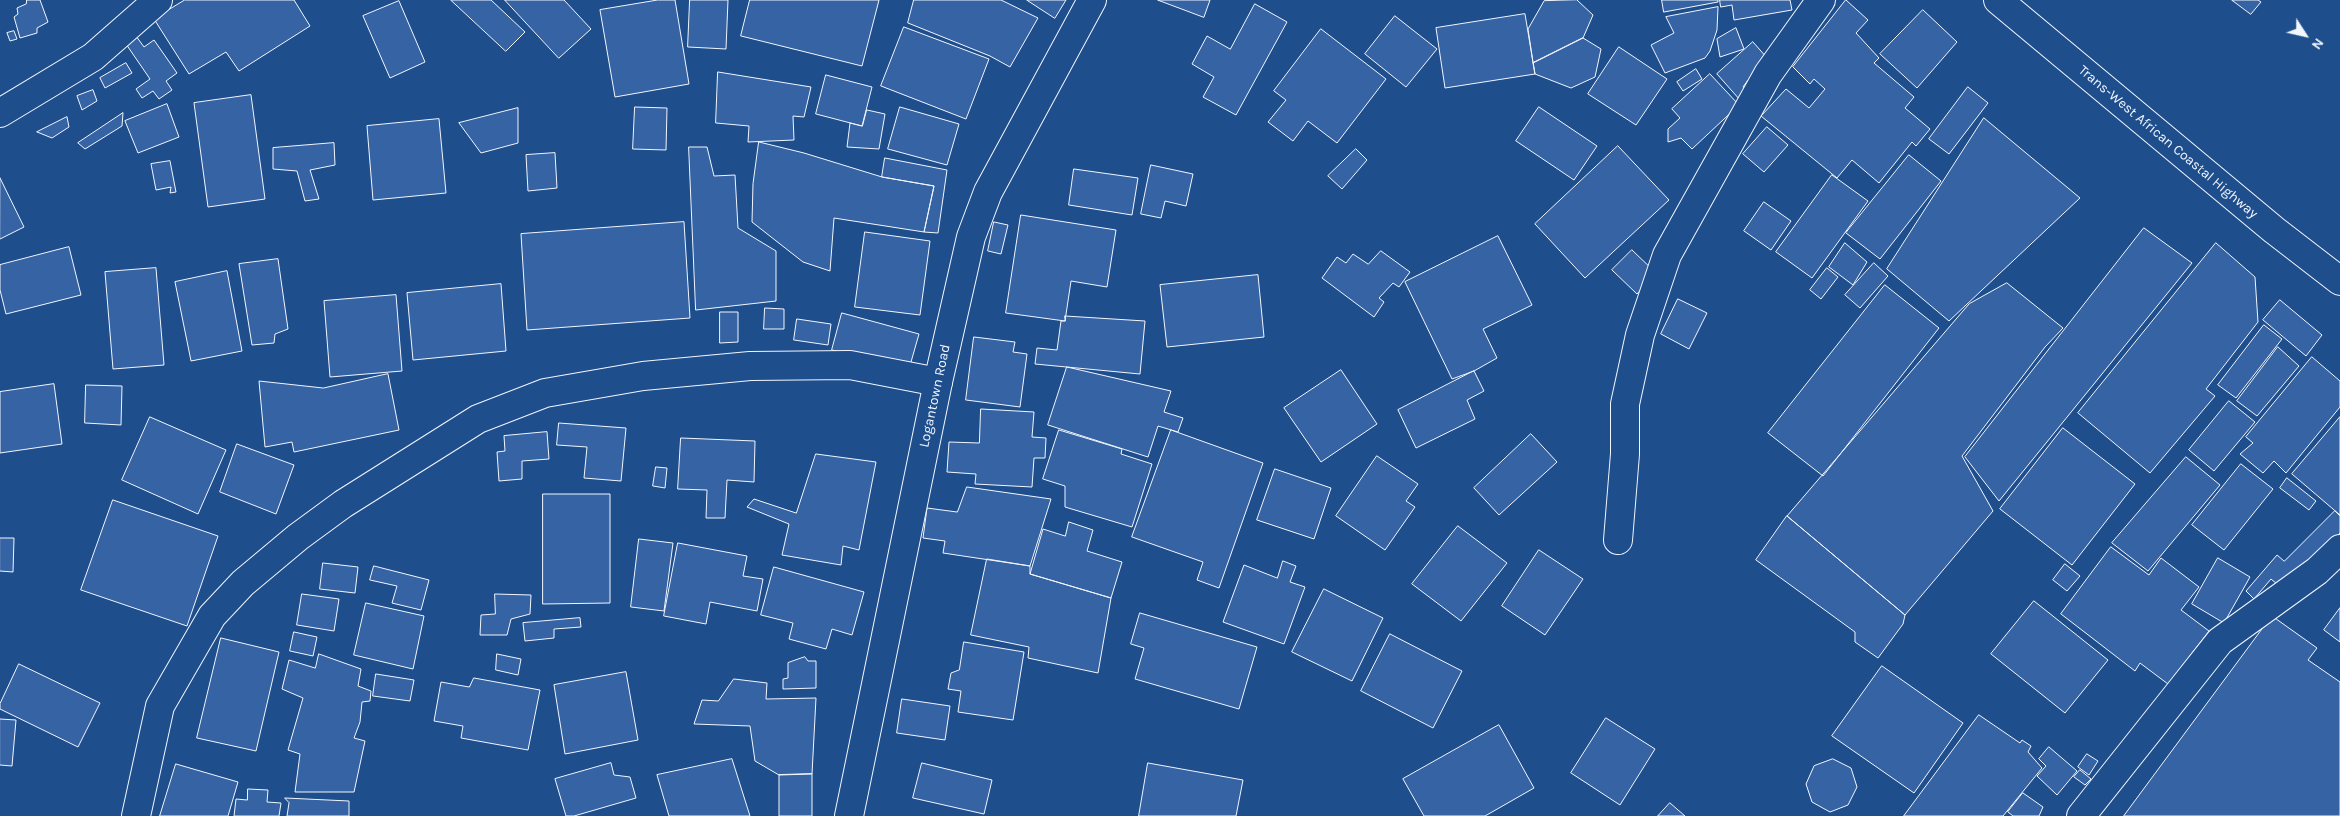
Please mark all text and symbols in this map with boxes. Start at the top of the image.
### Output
north arrow [2280,10,2330,60]
text: N [2308,35,2328,53]
street label: Trans-West African Coastal Highway [2075,62,2261,222]
street label: Logantown Road [916,343,954,449]

